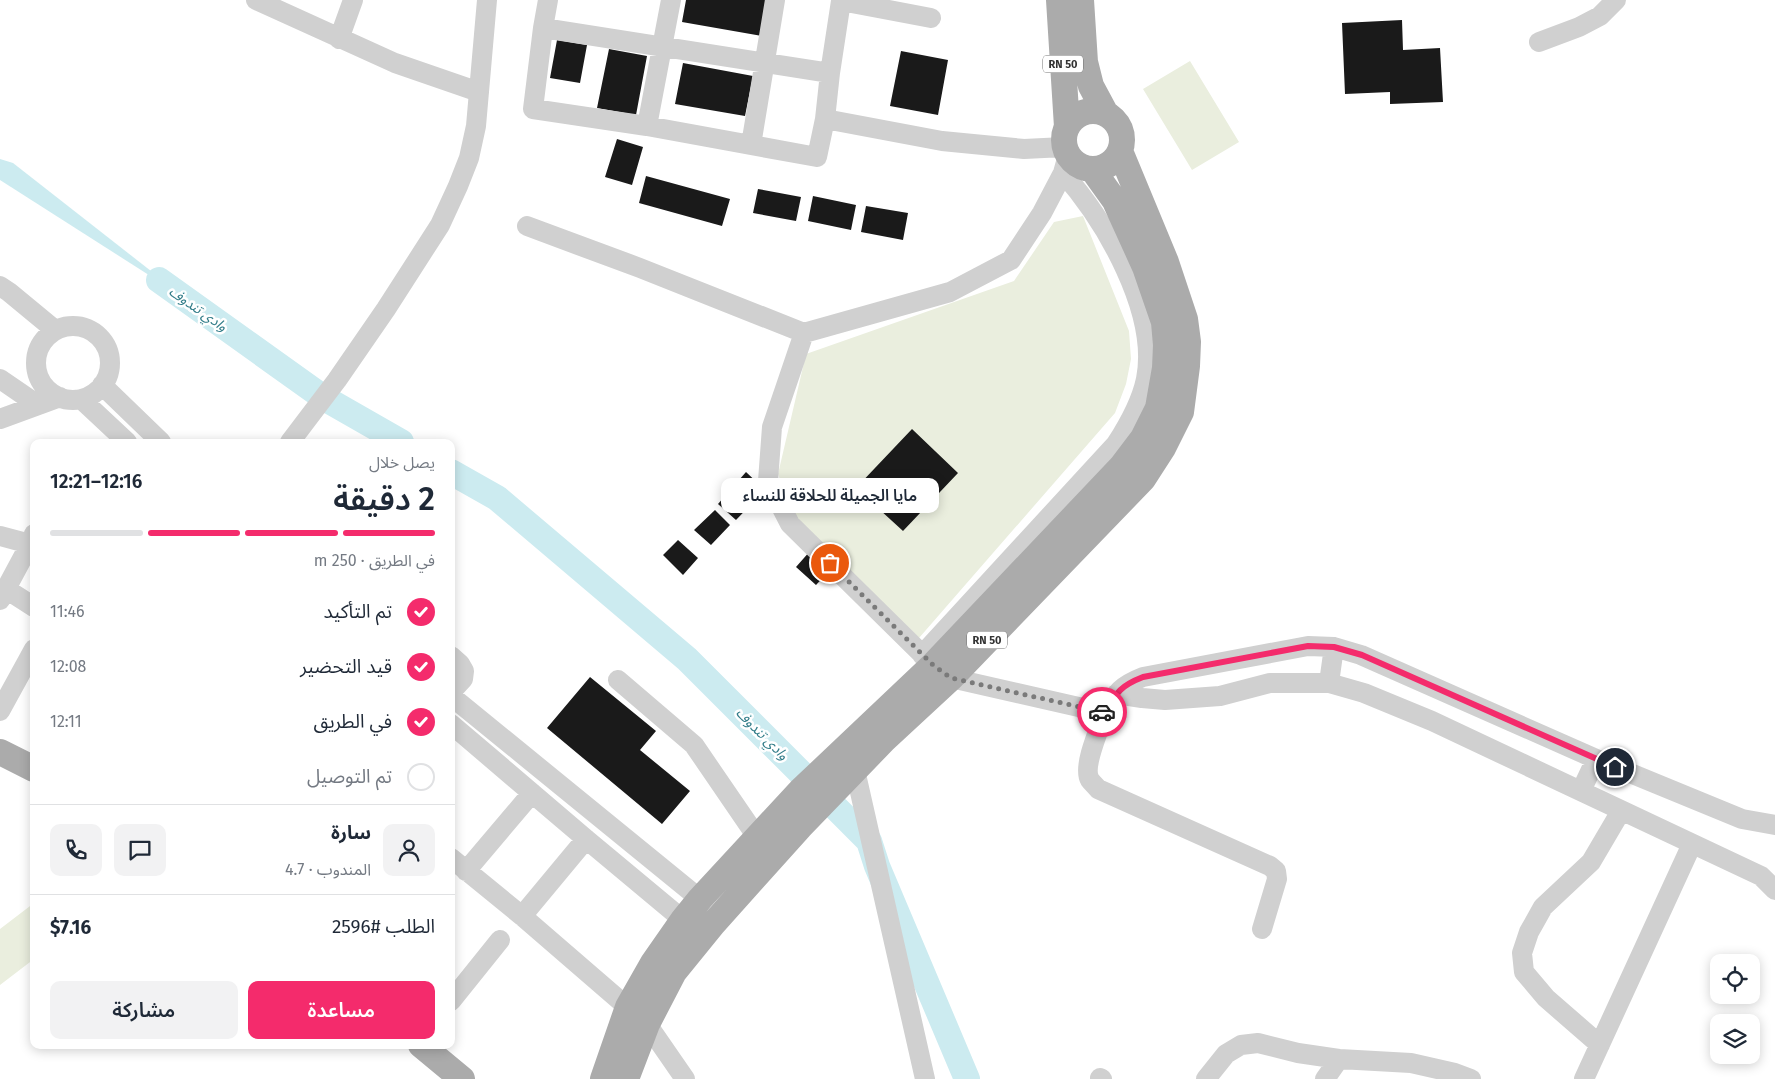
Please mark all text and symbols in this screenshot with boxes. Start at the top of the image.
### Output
road number: RN 50 [1043,56,1083,72]
water label: وادي تندوف [164,283,230,337]
text: يصل خلال [369,453,435,472]
text: 12:16–12:21 [50,470,142,493]
callout: مايا الجميلة للحلاقة للنساء [721,478,939,513]
text: 2 دقيقة [333,480,435,518]
text: مايا الجميلة للحلاقة للنساء [743,486,917,505]
pin [809,542,851,584]
icon: bag [816,549,844,577]
text: في الطريق · 250 m [314,551,435,570]
icon: check [407,598,435,626]
text: تم التأكيد [324,600,392,623]
text: 11:46 [50,602,84,621]
road number: RN 50 [967,632,1007,648]
icon: check [407,653,435,681]
text: قيد التحضير [300,655,392,678]
text: 12:08 [50,657,86,676]
courier [1077,687,1127,737]
icon: car [1088,698,1116,726]
water label: وادي تندوف [731,704,792,765]
icon: check [407,708,435,736]
text: في الطريق [314,710,392,733]
text: 12:11 [50,712,82,731]
pin [1594,746,1636,788]
icon: home [1601,753,1629,781]
text: تم التوصيل [307,765,392,788]
text: سارة [331,821,371,844]
button: phone [50,824,102,876]
button: chat [114,824,166,876]
button: person [383,824,435,876]
text: المندوب · 4.7 [285,860,371,879]
text: الطلب #2596 [332,915,435,938]
text: $7.16 [50,916,91,939]
map controls [1710,954,1760,1064]
button: locate [1710,954,1760,1004]
button: مشاركة [50,981,238,1039]
button: مساعدة [248,981,435,1039]
button: layers [1710,1014,1760,1064]

